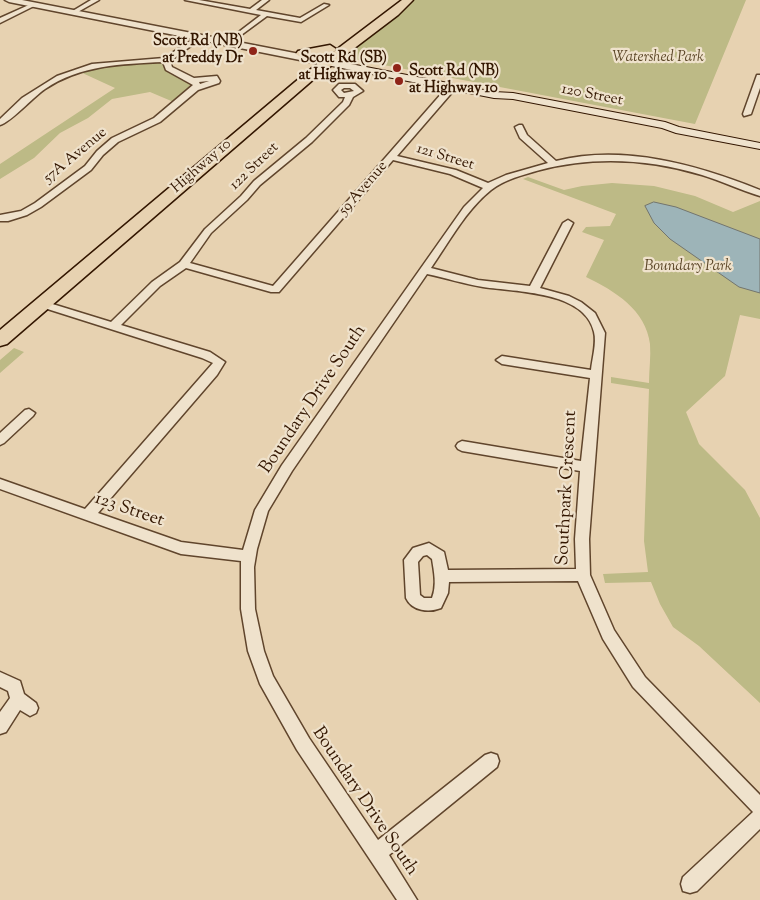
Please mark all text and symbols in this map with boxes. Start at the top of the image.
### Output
place label: Scott Rd (NB) at Preddy Dr [153,33,243,68]
marker: Scott Rd (NB) at Preddy Dr [247,45,259,57]
park label: Watershed Park [612,49,704,67]
place label: Scott Rd (SB) at Highway 10 [298,50,387,85]
marker: Scott Rd (SB) at Highway 10 [391,62,403,74]
place label: Scott Rd (NB) at Highway 10 [409,63,499,98]
marker: Scott Rd (NB) at Highway 10 [393,75,405,87]
street label: 120 Street [560,81,624,111]
street label: 57A Avenue [41,124,111,188]
street label: Highway 10 [168,136,236,198]
street label: 122 Street [227,139,283,195]
street label: 121 Street [414,141,476,175]
street label: 59 Avenue [336,158,392,220]
park label: Boundary Park [644,258,732,276]
street label: Boundary Drive South [256,322,372,478]
street label: Southpark Crescent [553,410,583,566]
street label: 123 Street [91,489,167,533]
street label: Boundary Drive South [306,724,422,880]

